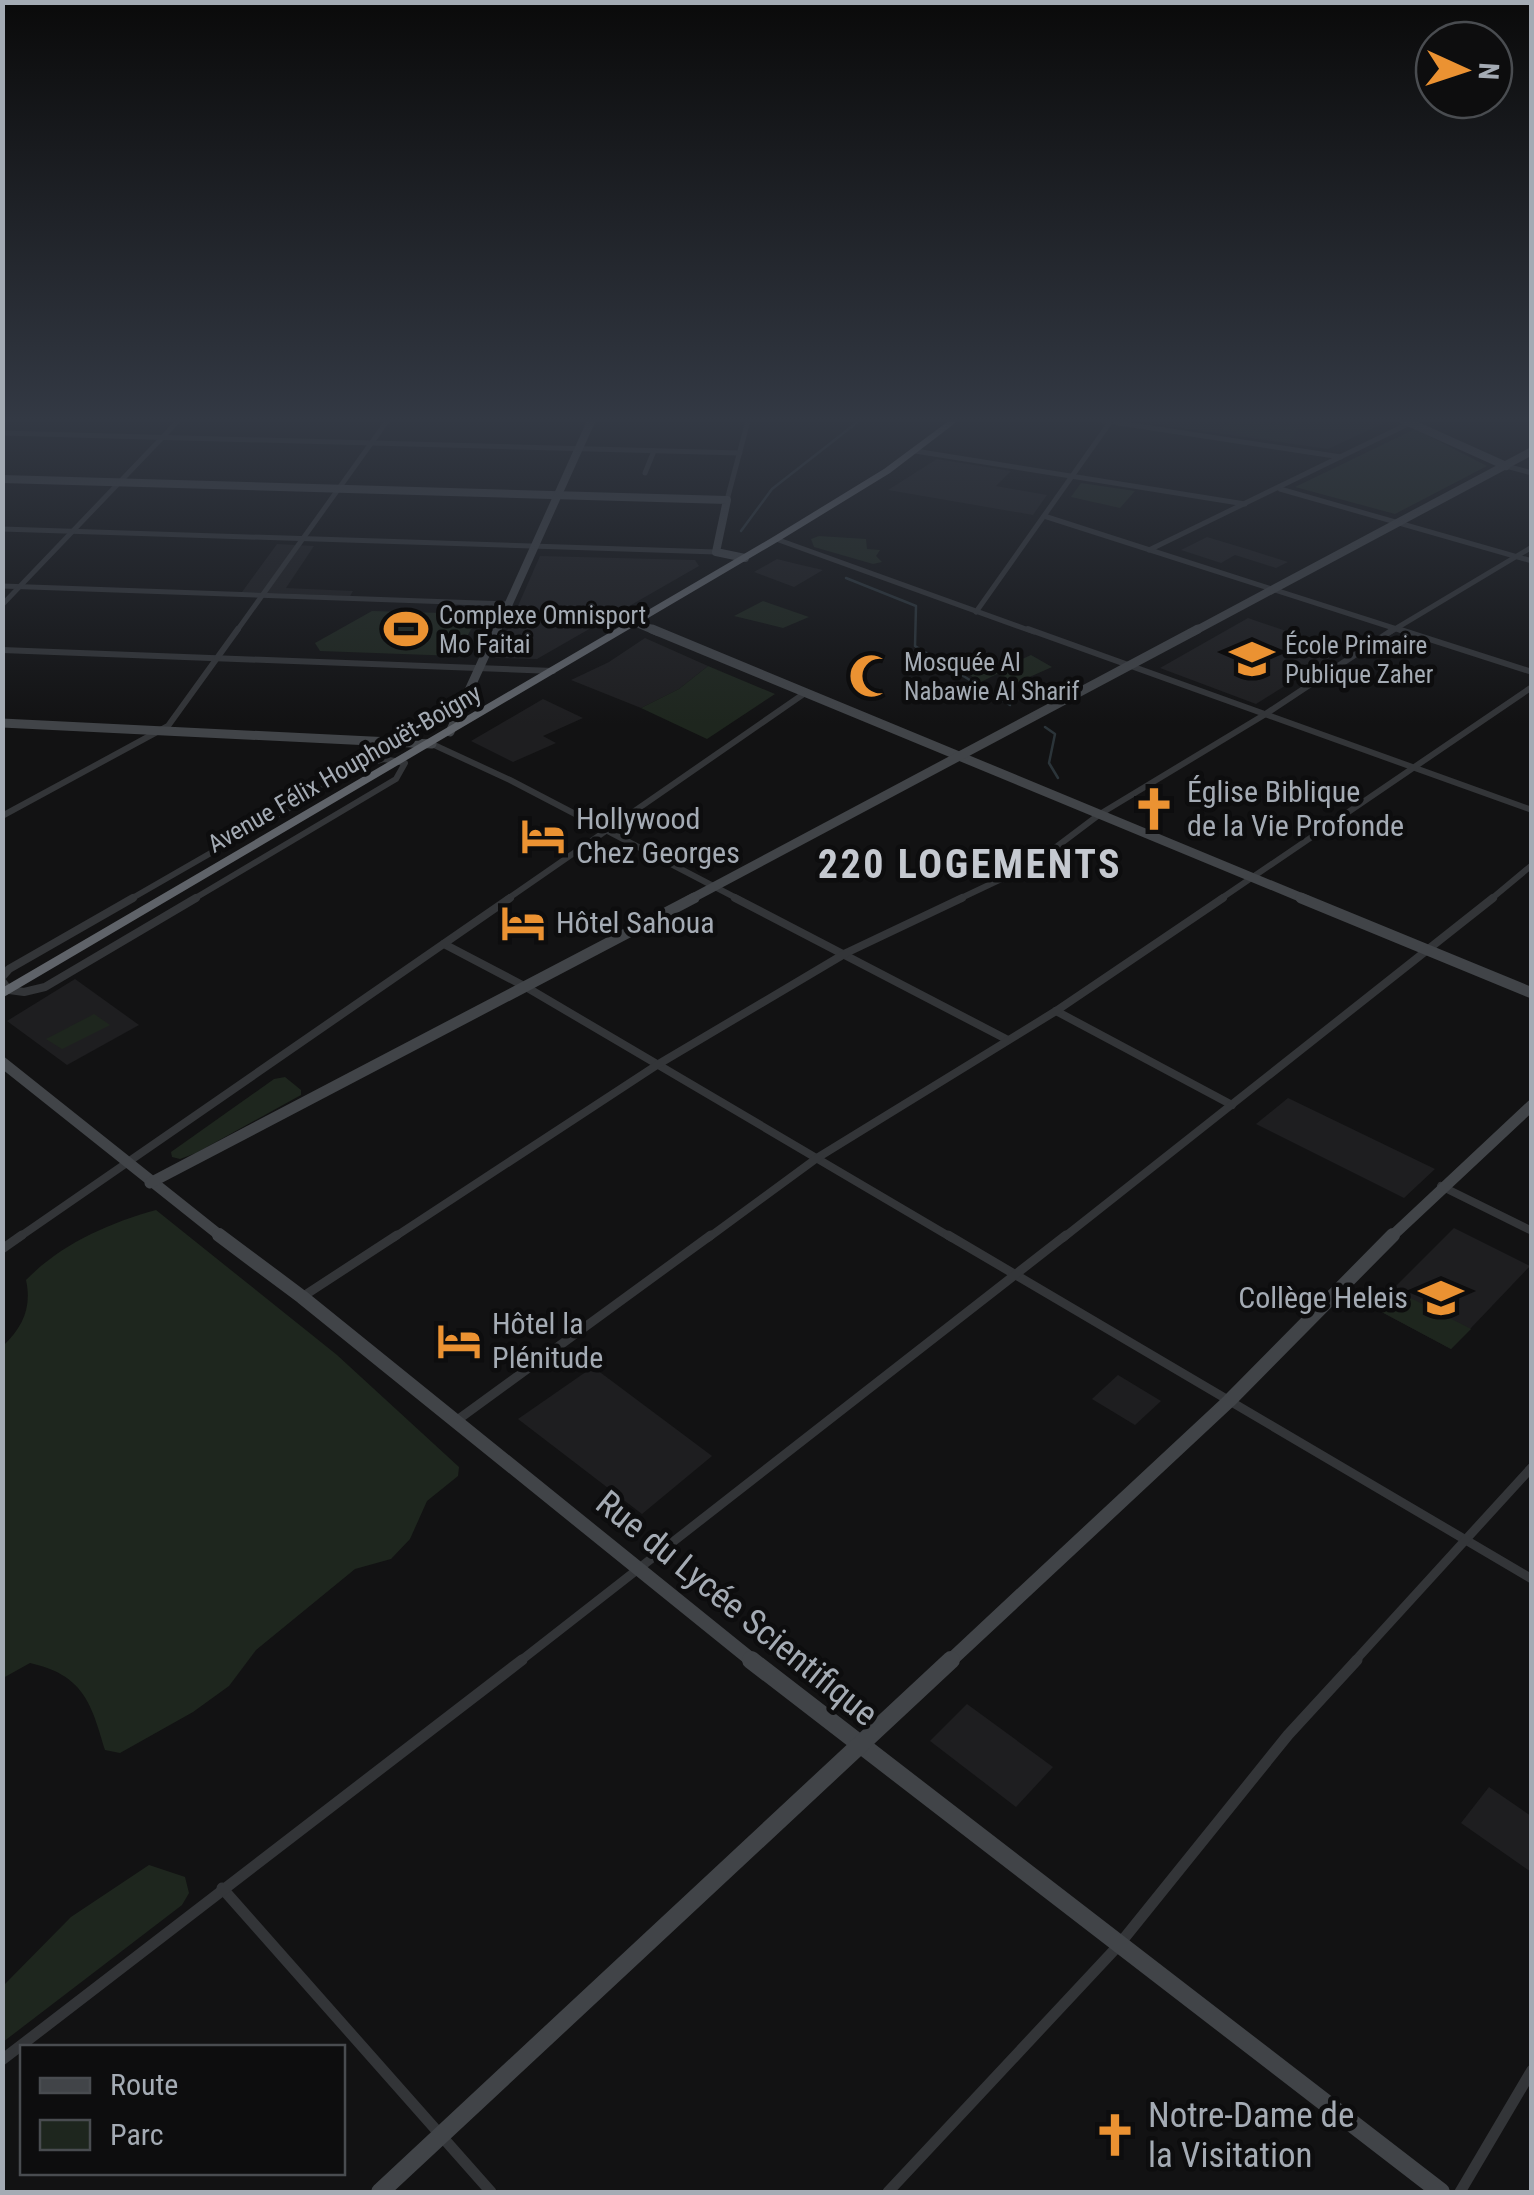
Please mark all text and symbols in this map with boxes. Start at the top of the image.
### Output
north arrow [1414,20,1514,120]
text: N [1472,62,1505,81]
place label: Complexe Omnisport Mo Faitai [439,601,646,659]
sports icon: Complexe Omnisport Mo Faitai [382,605,430,653]
place label: École Primaire Publique Zaher [1285,630,1434,689]
school or university icon: École Primaire Publique Zaher [1228,635,1276,683]
place label: Mosquée Al Nabawie Al Sharif [904,648,1079,706]
mosque icon: Mosquée Al Nabawie Al Sharif [847,652,895,700]
street label: Avenue Félix Houphouët-Boigny [202,678,486,859]
place label: Église Biblique de la Vie Profonde [1187,774,1404,843]
church icon: Église Biblique de la Vie Profonde [1130,785,1178,833]
place label: Hollywood Chez Georges [576,801,740,870]
hotel icon: Hollywood Chez Georges [519,812,567,860]
district label: 220 LOGEMENTS [818,841,1122,888]
hotel icon: Hôtel Sahoua [499,899,547,947]
place label: Hôtel Sahoua [556,905,715,940]
school or university icon: Collège Heleis [1417,1274,1465,1322]
place label: Collège Heleis [1238,1280,1408,1315]
place label: Hôtel la Plénitude [492,1306,603,1375]
hotel icon: Hôtel la Plénitude [435,1317,483,1365]
street label: Rue du Lycée Scientifique [588,1482,886,1734]
legend [20,2045,345,2175]
text: Route [110,2067,178,2102]
place label: Notre-Dame de la Visitation [1148,2095,1354,2176]
church icon: Notre-Dame de la Visitation [1091,2111,1139,2159]
text: Parc [110,2117,164,2152]

